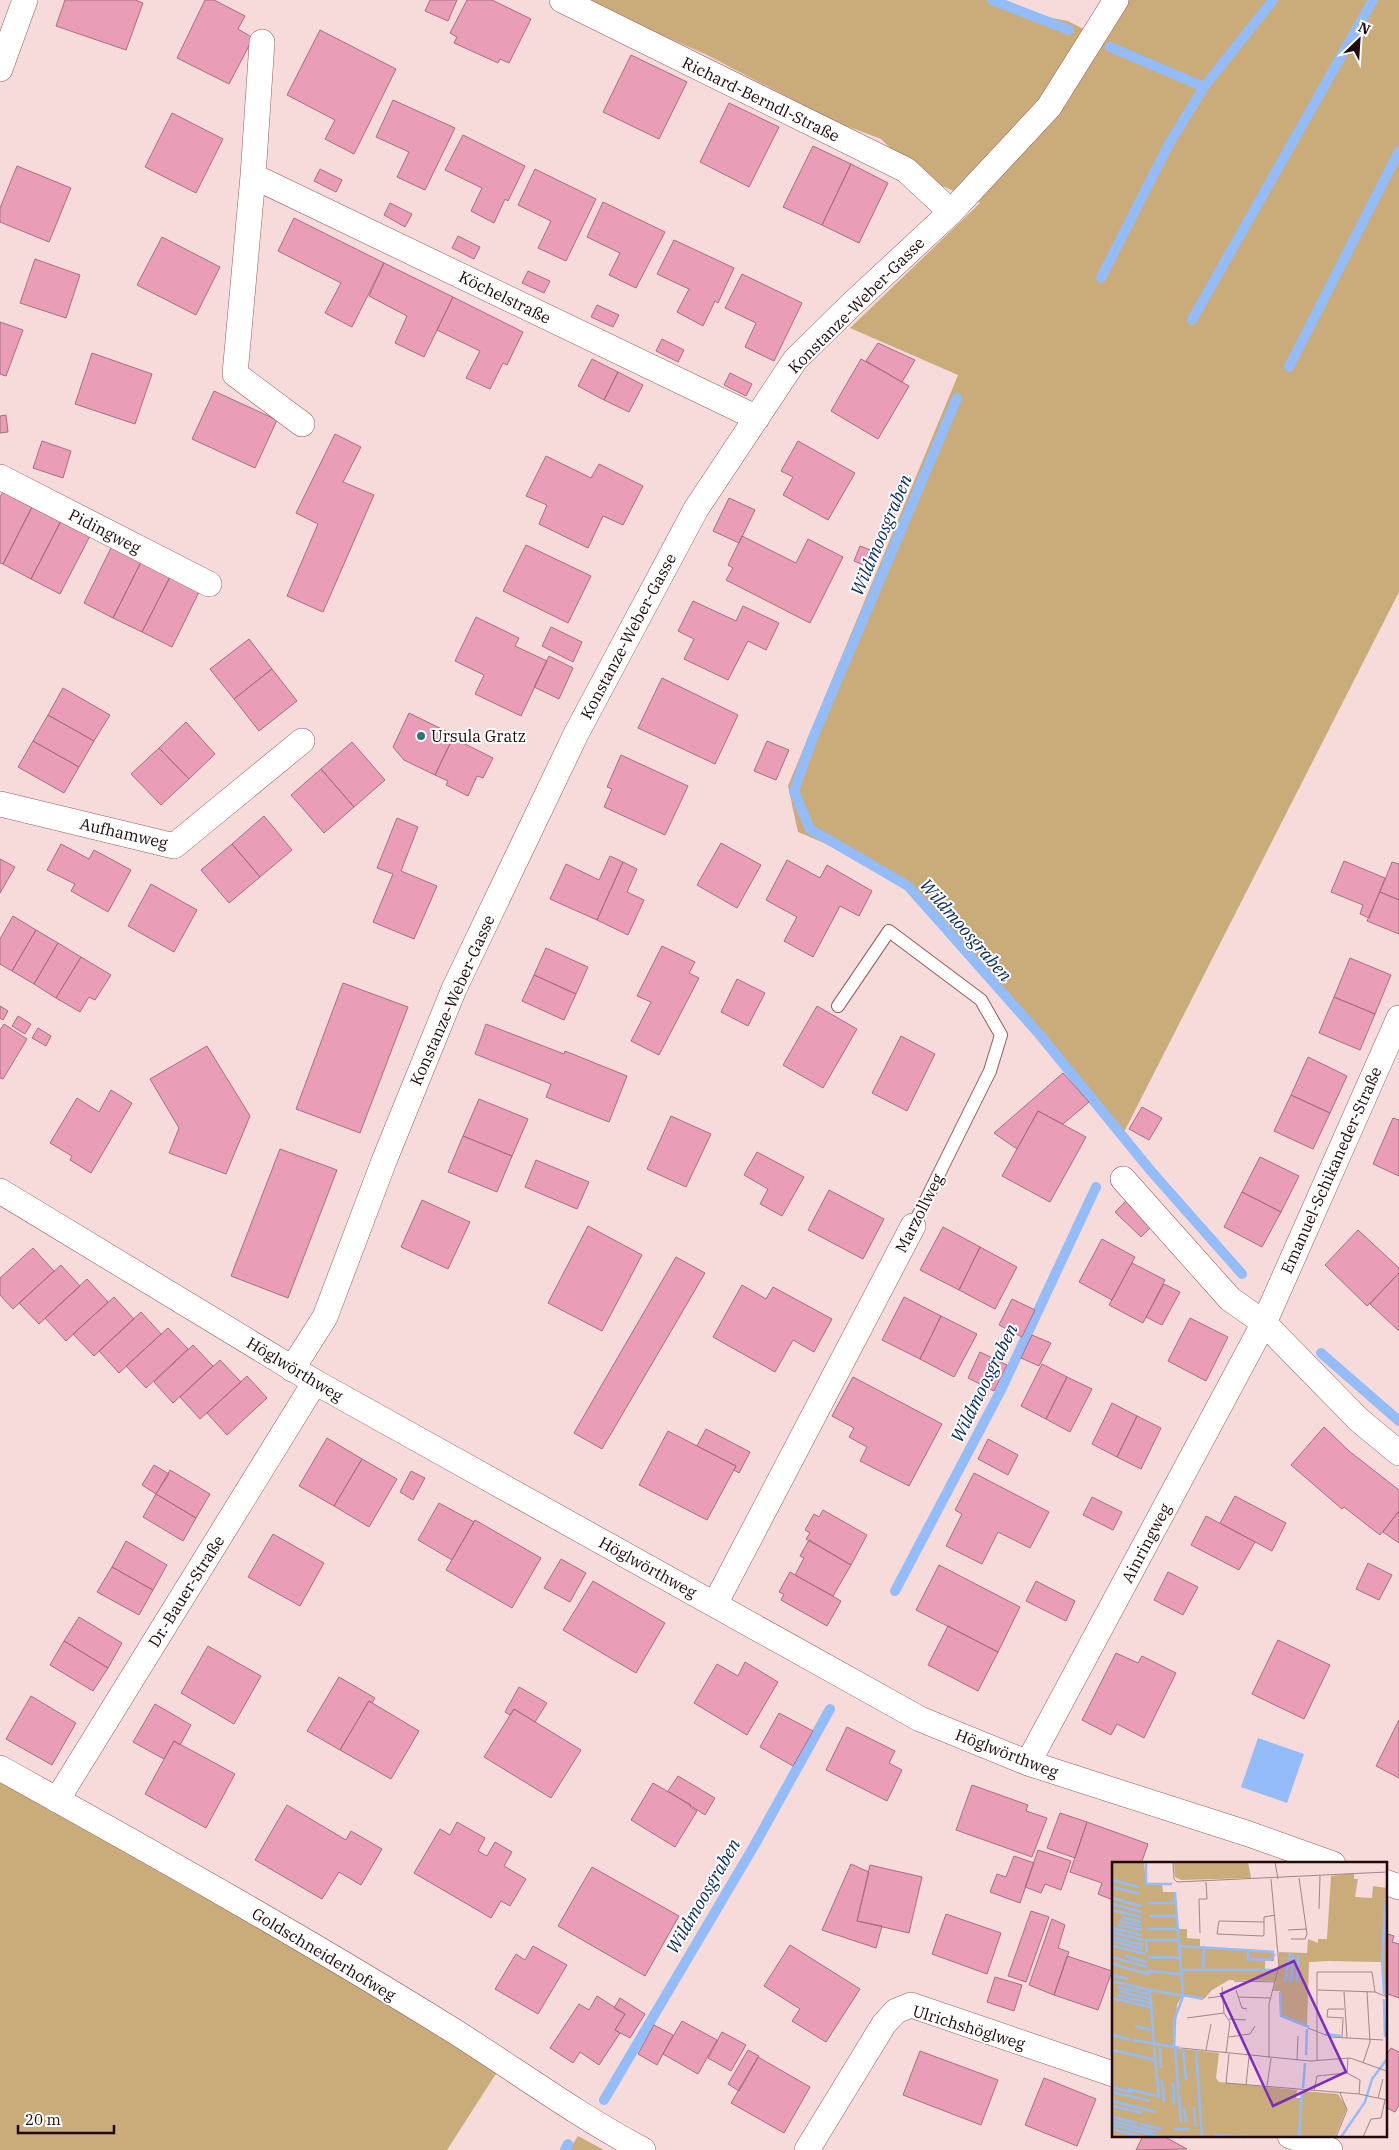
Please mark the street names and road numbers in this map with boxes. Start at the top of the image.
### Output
street label: Richard-Berndl-Straße [679,52,843,146]
street label: Konstanze-Weber-Gasse [784,233,928,377]
street label: Köchelstraße [456,266,554,328]
street label: Pidingweg [66,504,145,558]
street label: Konstanze-Weber-Gasse [576,550,680,722]
street label: Aufhamweg [78,813,170,853]
street label: Konstanze-Weber-Gasse [405,912,499,1088]
street label: Emanuel-Schikaneder-Straße [1276,1063,1386,1277]
street label: Marzollweg [891,1170,948,1256]
street label: Höglwörthweg [243,1332,347,1406]
street label: Ainringweg [1117,1500,1175,1586]
street label: Dr.-Bauer-Straße [144,1531,228,1651]
street label: Höglwörthweg [596,1532,701,1602]
street label: Höglwörthweg [953,1724,1062,1782]
street label: Goldschneiderhofweg [248,1903,400,2005]
street label: Ulrichshöglweg [910,2000,1028,2054]

